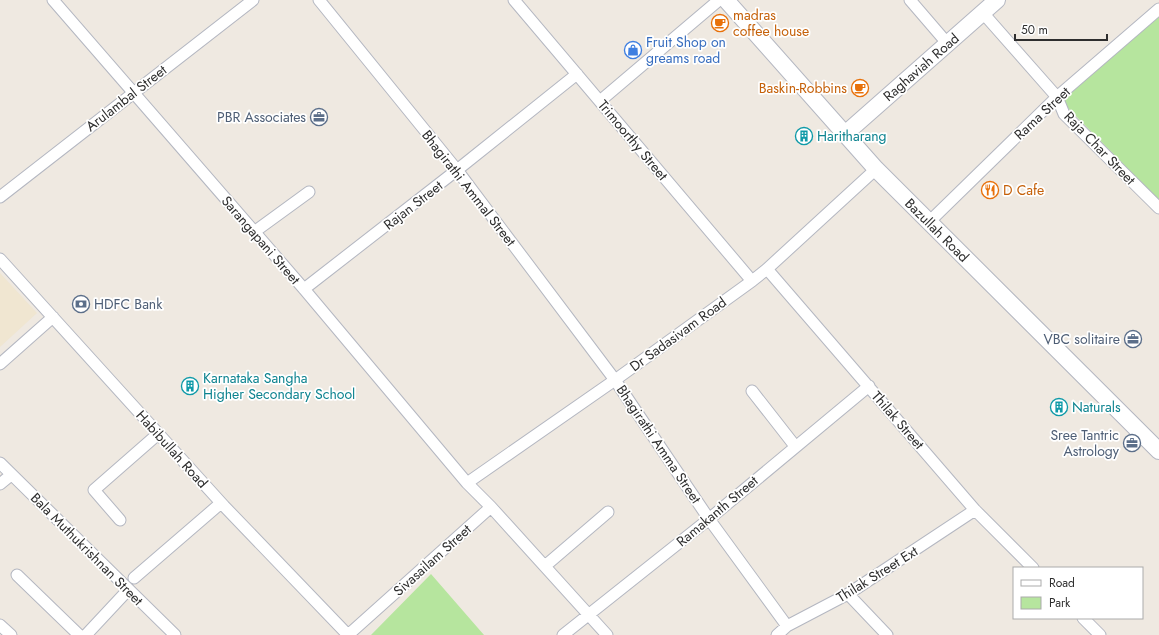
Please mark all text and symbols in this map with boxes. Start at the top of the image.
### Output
place label: madras coffee house [733,5,809,41]
cafe icon: madras coffee house [710,13,730,33]
scale bar [1015,16,1107,42]
text: 50 m [1021,21,1048,39]
street label: Raghaviah Road [879,28,963,106]
place label: Fruit Shop on greams road [646,32,726,68]
shop icon: Fruit Shop on greams road [623,40,643,60]
street label: Arulambal Street [81,60,171,136]
place label: Baskin-Robbins [759,78,847,98]
cafe icon: Baskin-Robbins [850,78,870,98]
street label: Rama Street [1010,81,1075,144]
street label: Trimoorthy Street [593,96,673,185]
place label: PBR Associates [217,107,306,127]
office icon: PBR Associates [309,107,329,127]
street label: Raja Char Street [1060,107,1141,190]
street label: Bhagirathi Ammal Street [417,126,521,251]
building icon: Haritharang [794,126,814,146]
place label: Haritharang [817,126,887,146]
street label: Rajan Street [379,175,447,234]
restaurant icon: D Cafe [980,180,1000,200]
place label: D Cafe [1003,180,1044,200]
street label: Sarangapani Street [217,191,305,289]
street label: Bazullah Road [901,194,973,266]
street label: Dr Sadasivam Road [626,292,730,376]
bank icon: HDFC Bank [71,294,91,314]
place label: HDFC Bank [94,294,163,314]
place label: VBC solitaire [1043,329,1120,349]
office icon: VBC solitaire [1123,329,1143,349]
place label: Karnataka Sangha Higher Secondary School [203,368,355,404]
building icon: Karnataka Sangha Higher Secondary School [180,376,200,396]
street label: Bhagirathi Amma Street [612,381,707,508]
street label: Thilak Street [867,387,929,454]
building icon: Naturals [1049,397,1069,417]
place label: Naturals [1072,397,1121,417]
street label: Habibullah Road [132,406,212,492]
place label: Sree Tantric Astrology [1050,425,1120,461]
office icon: Sree Tantric Astrology [1122,433,1142,453]
street label: Ramakanth Street [672,471,763,551]
street label: Bala Muthukrishnan Street [26,488,148,610]
street label: Sivasailam Street [389,519,476,600]
street label: Thilak Street Ext [833,541,922,607]
legend [1013,567,1143,619]
text: Road [1049,574,1075,592]
text: Park [1049,594,1071,612]

